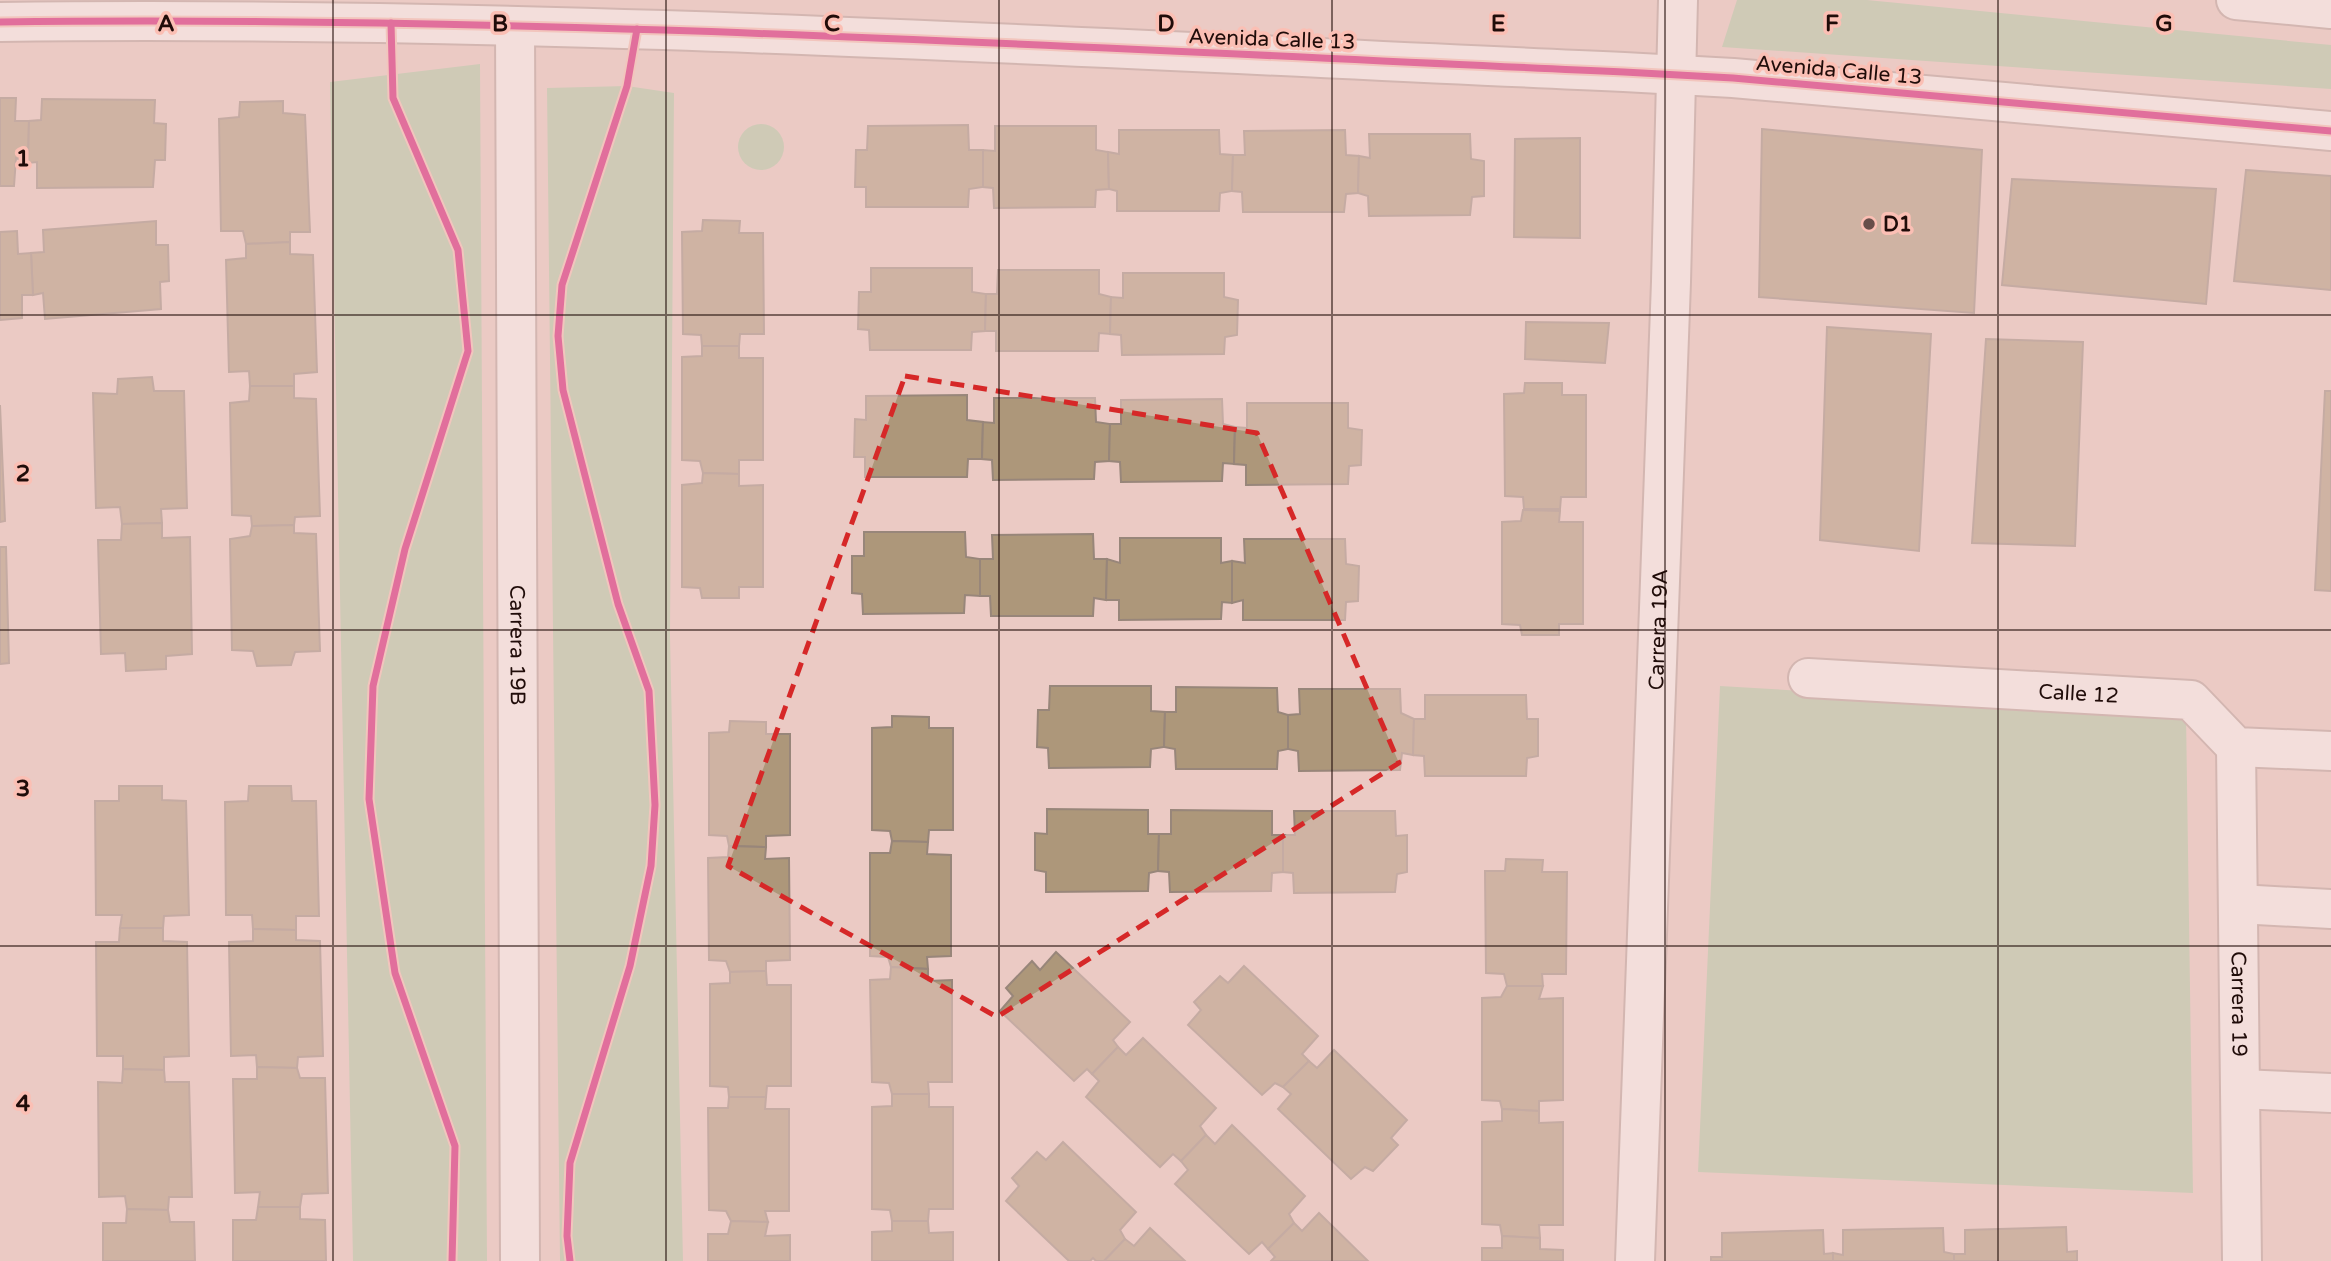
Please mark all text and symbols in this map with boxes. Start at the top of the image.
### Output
text: A [157,10,175,38]
text: B [492,10,508,38]
text: C [824,10,840,38]
text: D [1157,10,1175,38]
text: E [1491,10,1505,38]
text: F [1825,10,1839,38]
text: G [2155,10,2173,38]
street label: Avenida Calle 13 [1188,24,1356,55]
street label: Avenida Calle 13 [1755,51,1923,90]
text: 1 [16,145,30,173]
place label: D1 [1883,212,1912,237]
marker: D1 [1861,216,1877,232]
text: 2 [16,460,30,488]
street label: Carrera 19A [1644,568,1673,691]
street label: Carrera 19B [504,585,530,705]
street label: Calle 12 [2038,679,2120,709]
text: 3 [16,775,30,803]
street label: Carrera 19 [2225,951,2252,1057]
text: 4 [16,1090,31,1118]

